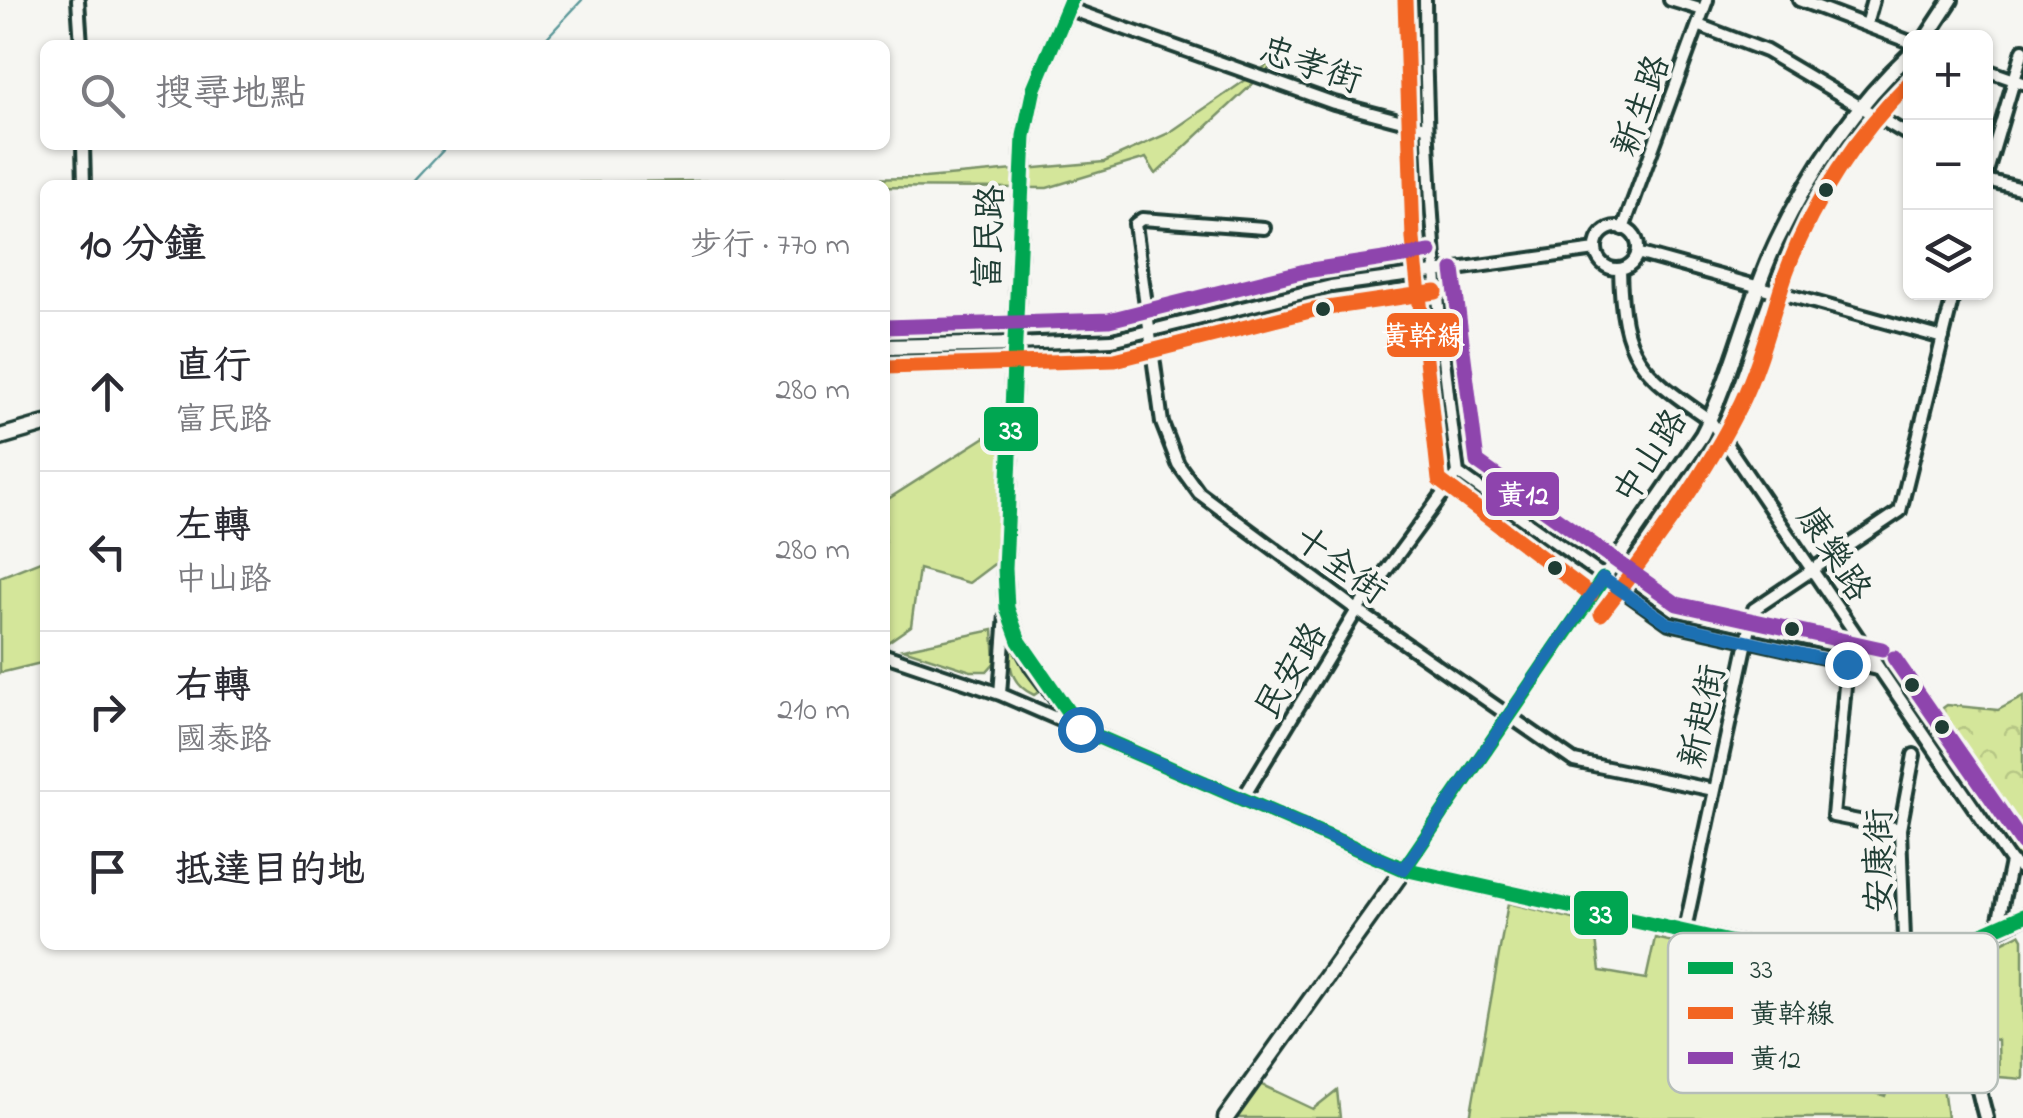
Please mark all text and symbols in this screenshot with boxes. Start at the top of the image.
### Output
street label: 忠孝街 [1252,26,1368,109]
map controls [1903,30,1993,300]
button: + [1903,30,1993,120]
search box [40,40,890,150]
street label: 新生路 [1601,48,1685,164]
icon: search [75,68,130,123]
text: 搜尋地點 [155,68,307,124]
button: − [1903,120,1993,210]
unlabelled marker [1816,180,1836,200]
street label: 富民路 [964,184,1019,290]
button: layers [1903,210,1993,300]
text: 10 分鐘 [80,216,206,277]
text: 步行 · 770 m [690,223,850,270]
unlabelled marker [1313,299,1333,319]
line badge: 黃幹線 [1385,311,1461,359]
text: 黃幹線 [1381,318,1465,359]
text: 直行 [175,340,251,396]
icon: ahead [80,364,135,419]
text: 280 m [775,368,850,415]
text: 富民路 [175,398,271,445]
street label: 中山路 [1602,400,1702,516]
line badge: 33 [982,405,1040,453]
text: 33 [998,412,1023,453]
line badge: 黃12 [1484,470,1561,518]
text: 黃12 [1498,477,1548,518]
street label: 康樂路 [1782,497,1882,613]
text: 左轉 [175,500,251,556]
street label: 十全街 [1281,515,1396,618]
icon: left [80,524,135,579]
text: 280 m [775,528,850,575]
text: 中山路 [175,558,271,605]
unlabelled marker [1545,558,1565,578]
street label: 民安路 [1244,614,1342,730]
unlabelled marker [1782,619,1802,639]
route end [1825,642,1871,688]
text: 右轉 [175,660,251,716]
street label: 新起街 [1669,660,1740,773]
unlabelled marker [1902,675,1922,695]
icon: right [80,684,135,739]
text: 210 m [777,688,850,735]
route start [1058,707,1104,753]
unlabelled marker [1932,717,1952,737]
text: 國泰路 [175,718,271,765]
street label: 安康街 [1856,808,1907,914]
icon: arrive [80,844,135,899]
text: 抵達目的地 [175,844,365,900]
line badge: 33 [1572,889,1630,937]
text: 33 [1588,896,1613,937]
legend [1668,933,1998,1093]
text: 33 [1750,951,1773,992]
text: 黃幹線 [1750,996,1834,1037]
text: 黃12 [1750,1041,1801,1082]

